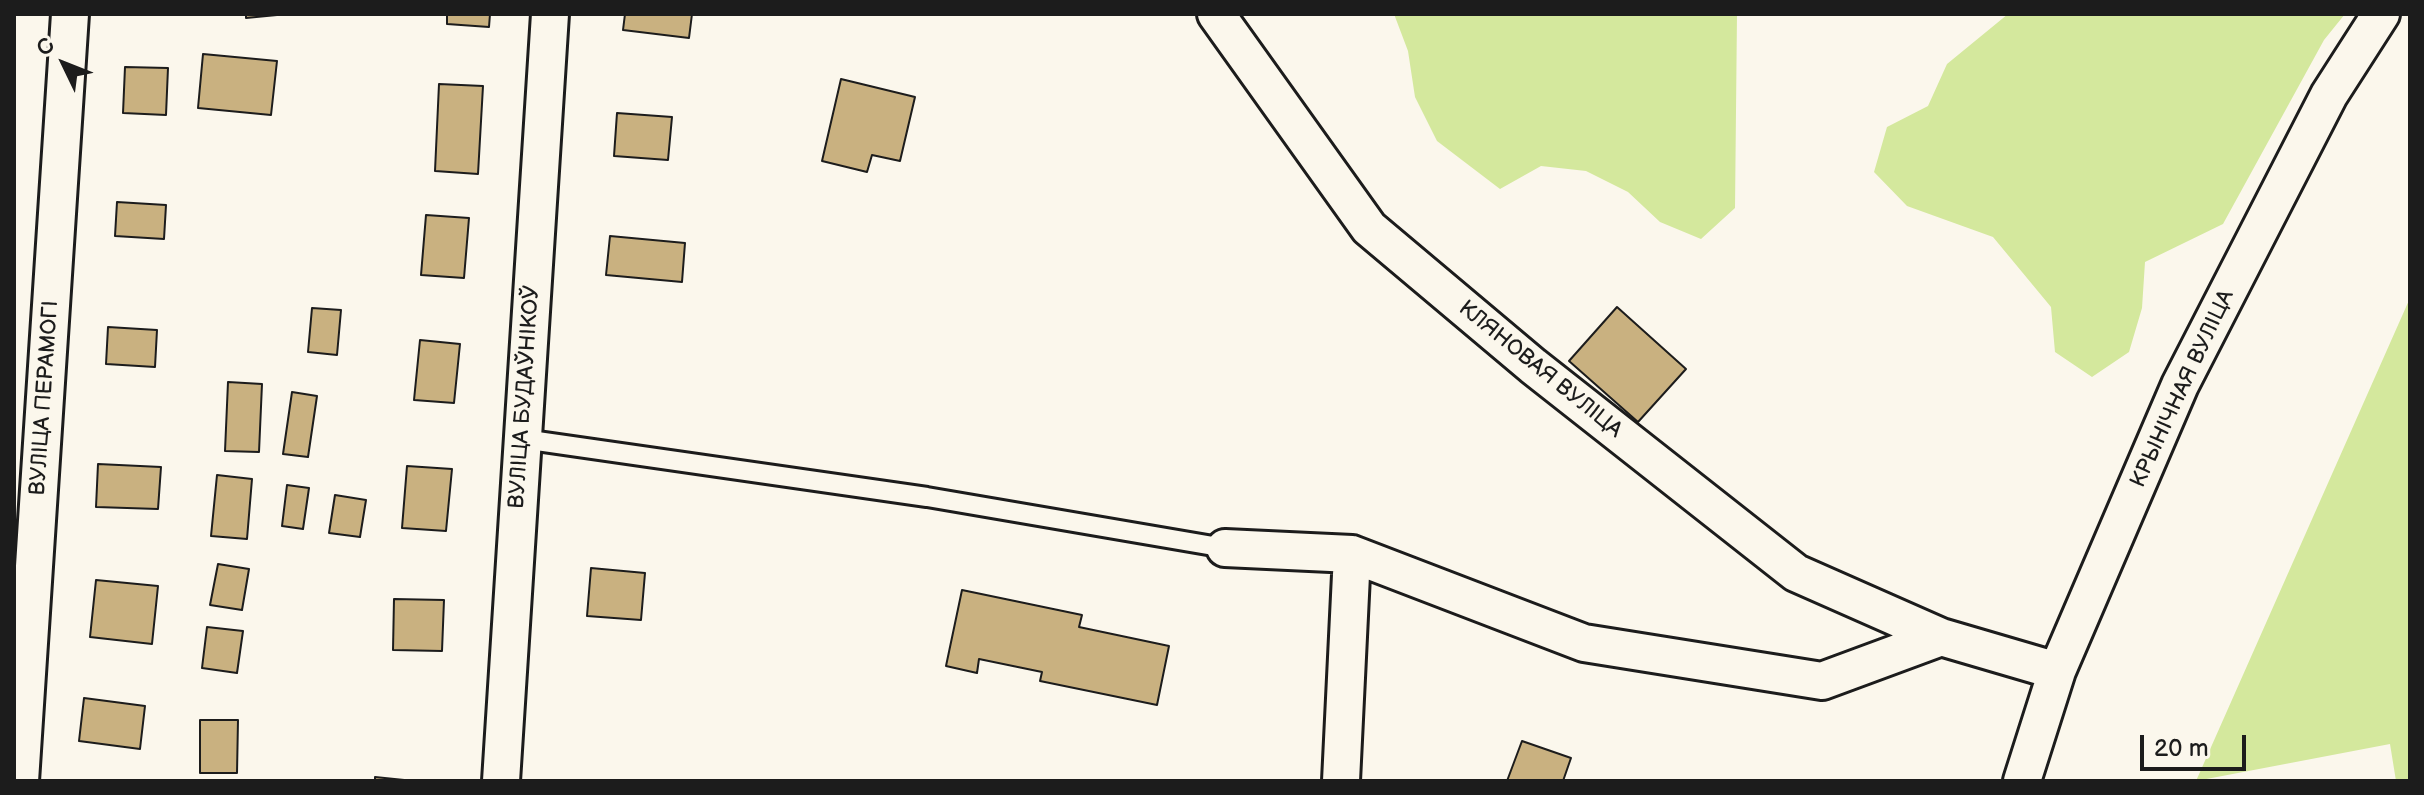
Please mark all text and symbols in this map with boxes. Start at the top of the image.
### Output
north arrow [24,24,104,104]
text: С [31,32,61,62]
street label: ВУЛІЦА БУДАЎНІКОЎ [504,284,546,510]
street label: КРЫНІЧНАЯ ВУЛІЦА [2126,286,2240,492]
street label: КЛЯНОВАЯ ВУЛІЦА [1453,296,1627,444]
street label: ВУЛІЦА ПЕРАМОГІ [25,300,65,496]
scale bar [2144,719,2250,769]
text: 20 m [2154,734,2209,763]

